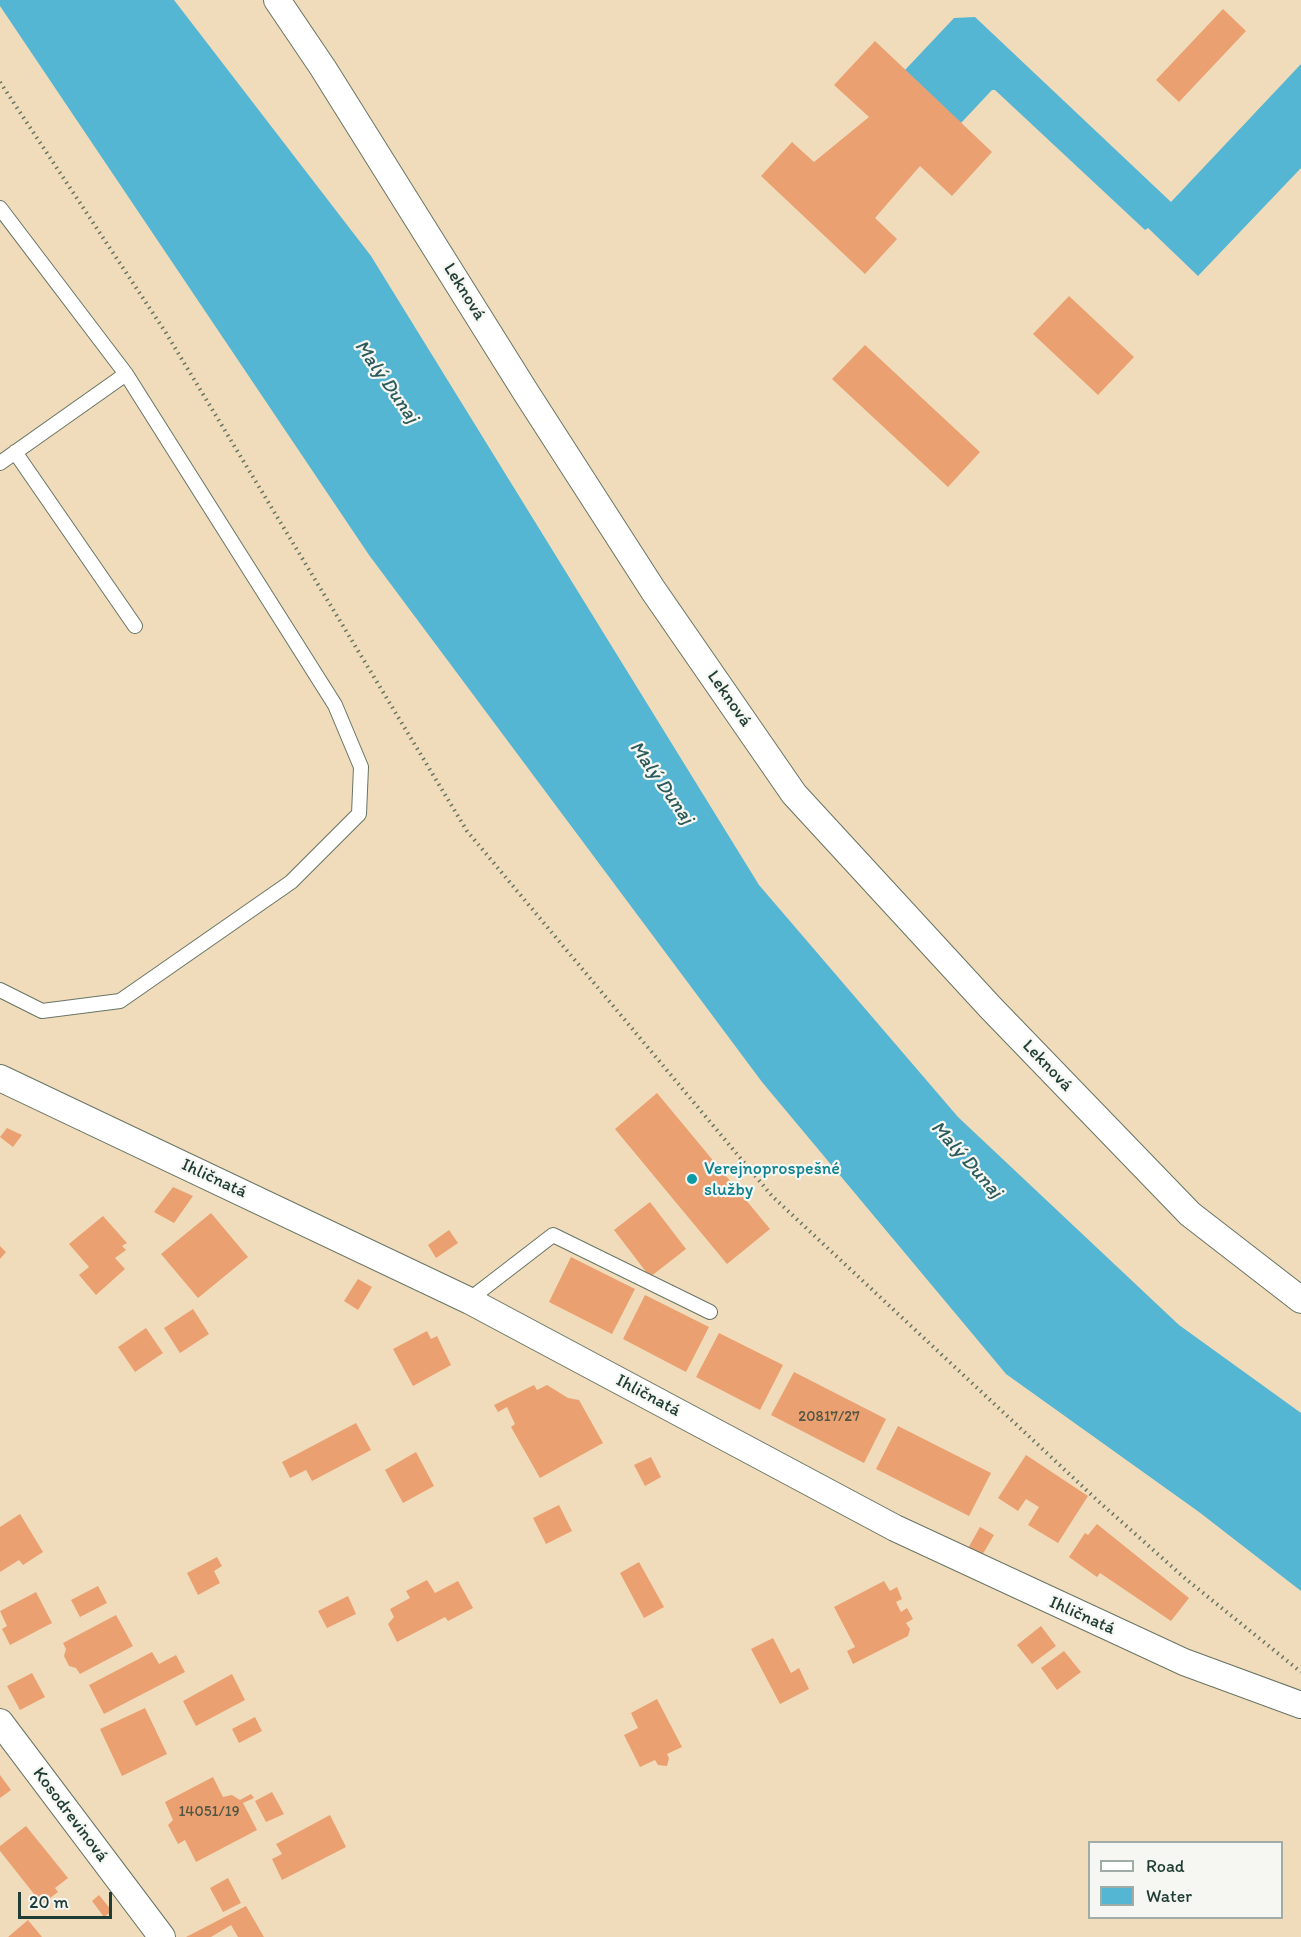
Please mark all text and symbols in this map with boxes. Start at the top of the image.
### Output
street label: Leknová [438,259,490,325]
water label: Malý Dunaj [349,336,423,428]
street label: Leknová [702,667,756,731]
water label: Malý Dunaj [624,737,698,829]
street label: Leknová [1017,1036,1077,1096]
water label: Malý Dunaj [925,1116,1007,1204]
street label: Ihličnatá [178,1154,250,1204]
place label: Verejnoprospešné služby [704,1158,840,1200]
marker: Verejnoprospešné služby [685,1172,699,1186]
street label: Ihličnatá [612,1370,684,1422]
house number: 20817/27 [798,1408,860,1426]
street label: Ihličnatá [1046,1592,1118,1640]
street label: Kosodrevinová [27,1764,113,1866]
house number: 14051/19 [178,1803,240,1821]
legend [1088,1841,1283,1919]
text: Road [1146,1855,1185,1877]
scale bar [21,1880,116,1918]
text: Water [1146,1885,1192,1907]
text: 20 m [29,1891,69,1913]

